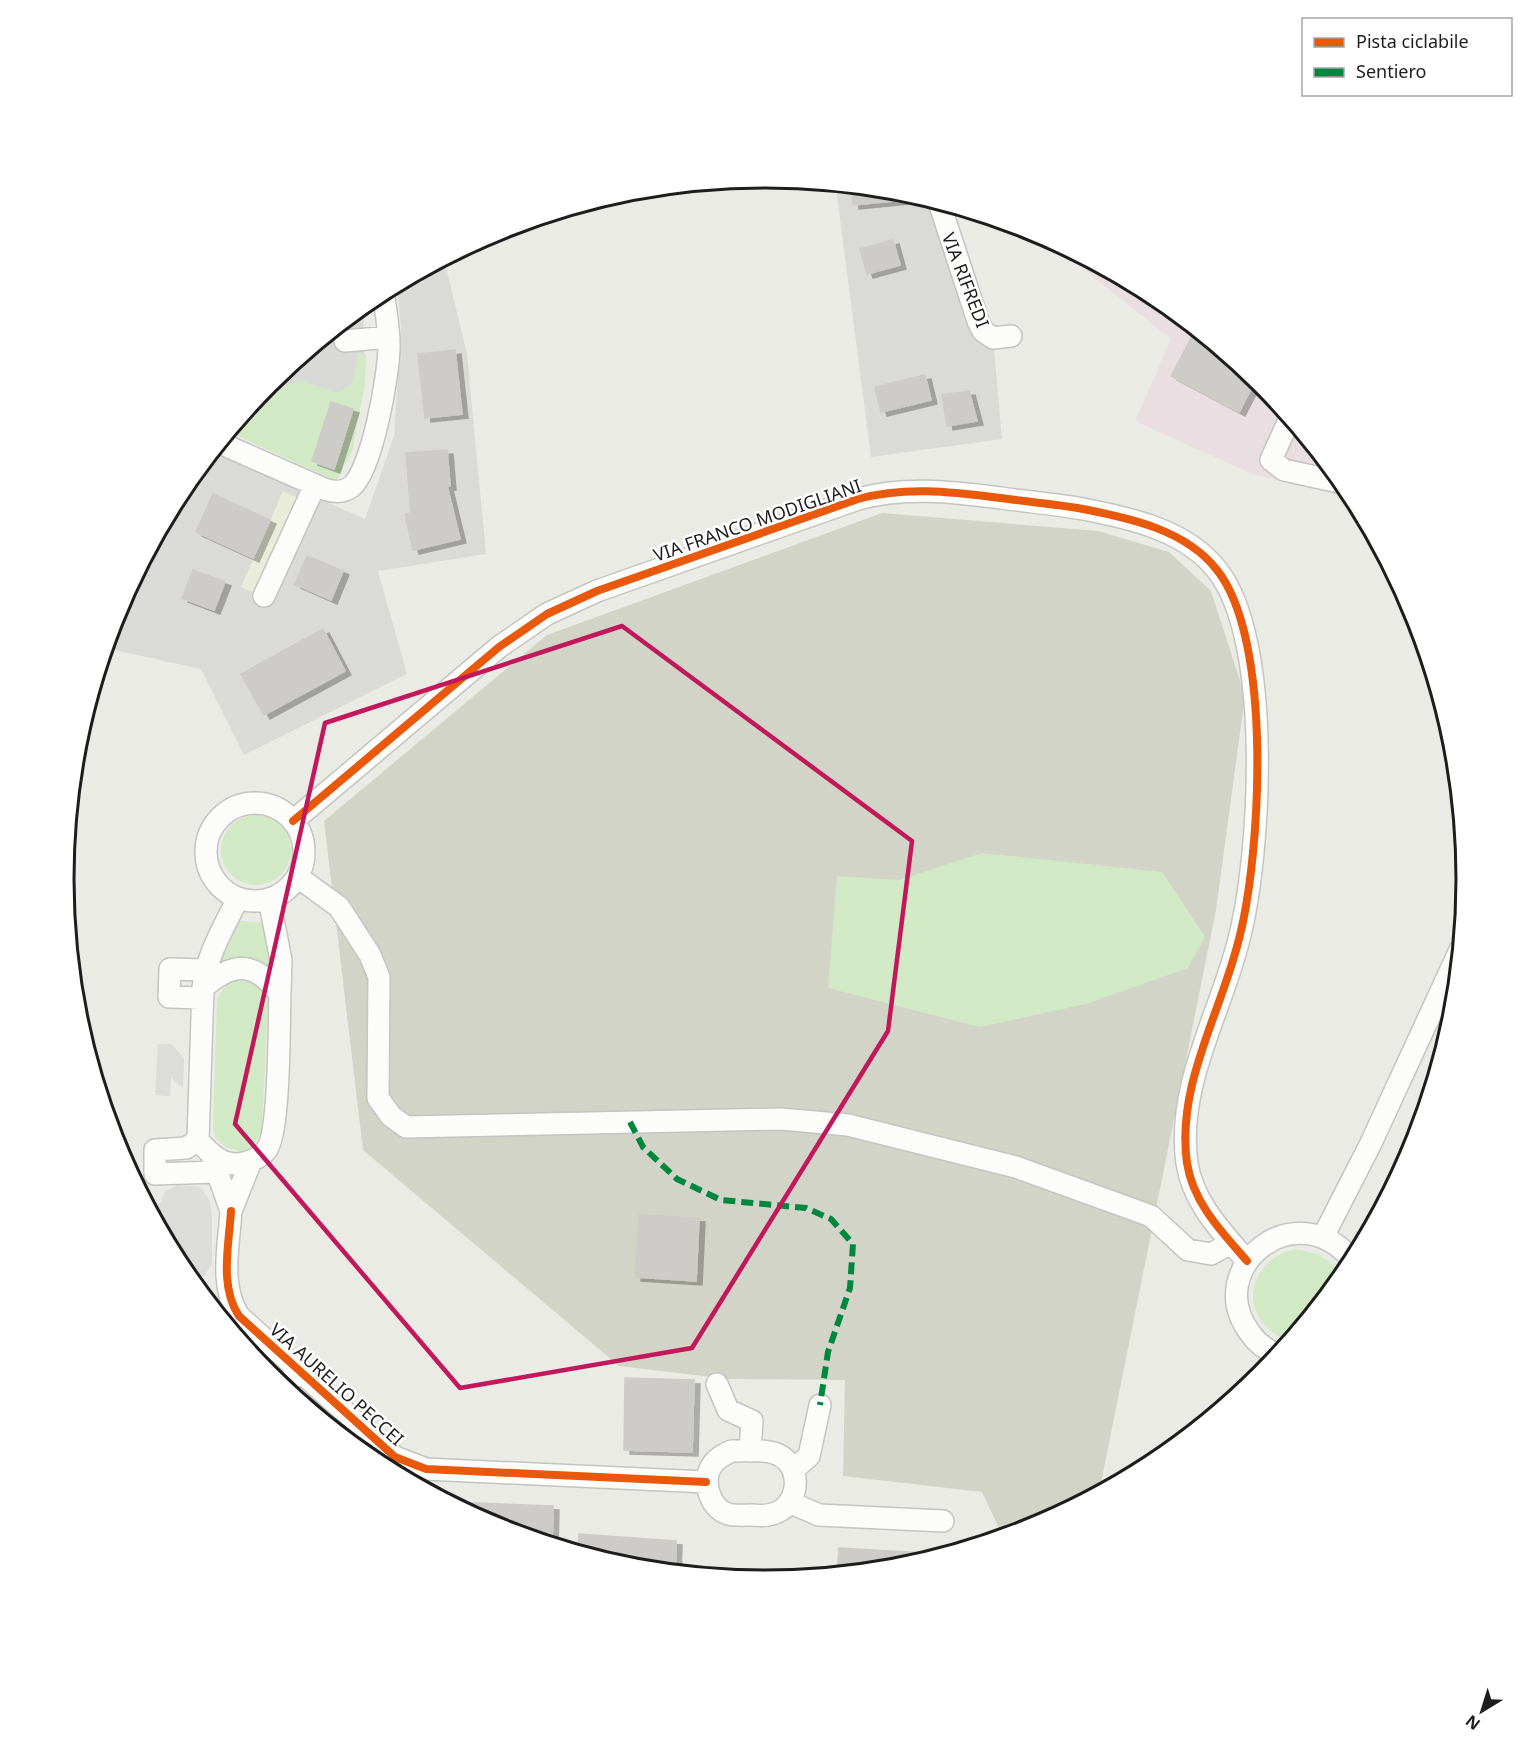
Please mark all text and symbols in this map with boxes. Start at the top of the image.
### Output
legend [1302,18,1512,96]
text: Pista ciclabile [1356,29,1469,53]
text: Sentiero [1356,59,1426,83]
street label: VIA RIFREDI [937,229,995,331]
street label: VIA FRANCO MODIGLIANI [650,473,864,567]
street label: VIA AURELIO PECCEI [265,1317,409,1451]
north arrow [1452,1681,1512,1741]
text: N [1461,1710,1485,1735]

